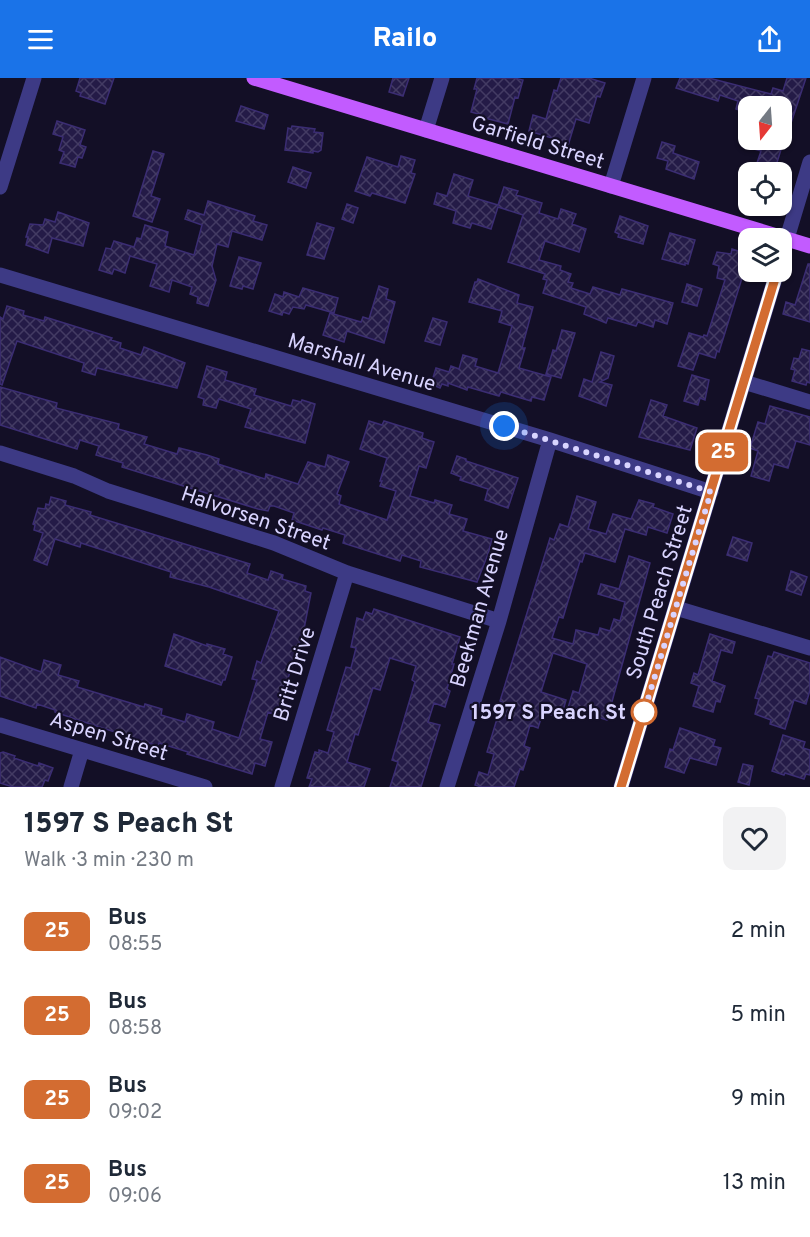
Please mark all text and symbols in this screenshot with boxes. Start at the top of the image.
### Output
text: Railo [373,22,437,56]
icon: menu [24,23,57,56]
icon: share [753,23,786,56]
north arrow [738,96,792,150]
map controls [738,96,792,282]
street label: Garfield Street [468,110,607,176]
button: locate [738,162,792,216]
button: layers [738,228,792,282]
street label: Marshall Avenue [284,328,439,399]
your location [489,411,519,441]
line badge: 25 [696,432,750,472]
text: 25 [710,439,736,466]
street label: Halvorsen Street [177,481,334,558]
street label: South Peach Street [621,502,700,683]
street label: Beekman Avenue [445,526,516,691]
street label: Britt Drive [268,624,323,725]
marker: 1597 S Peach St [631,699,657,725]
place label: 1597 S Peach St [471,700,626,727]
street label: Aspen Street [46,707,171,768]
text: 1597 S Peach St [24,807,233,843]
button: heart [723,807,786,870]
text: Walk · 3 min · 230 m [24,848,194,874]
text: Bus [108,905,147,932]
text: 25 [44,918,70,945]
text: 2 min [731,918,786,945]
text: 08:55 [108,932,162,958]
text: Bus [108,989,147,1016]
text: 25 [44,1002,70,1029]
text: 5 min [731,1002,786,1029]
text: 08:58 [108,1016,162,1042]
text: Bus [108,1073,147,1100]
text: 25 [44,1086,70,1113]
text: 9 min [731,1086,786,1113]
text: 09:02 [108,1100,162,1126]
text: Bus [108,1157,147,1184]
text: 25 [44,1170,70,1197]
text: 13 min [723,1170,786,1197]
text: 09:06 [108,1184,162,1210]

